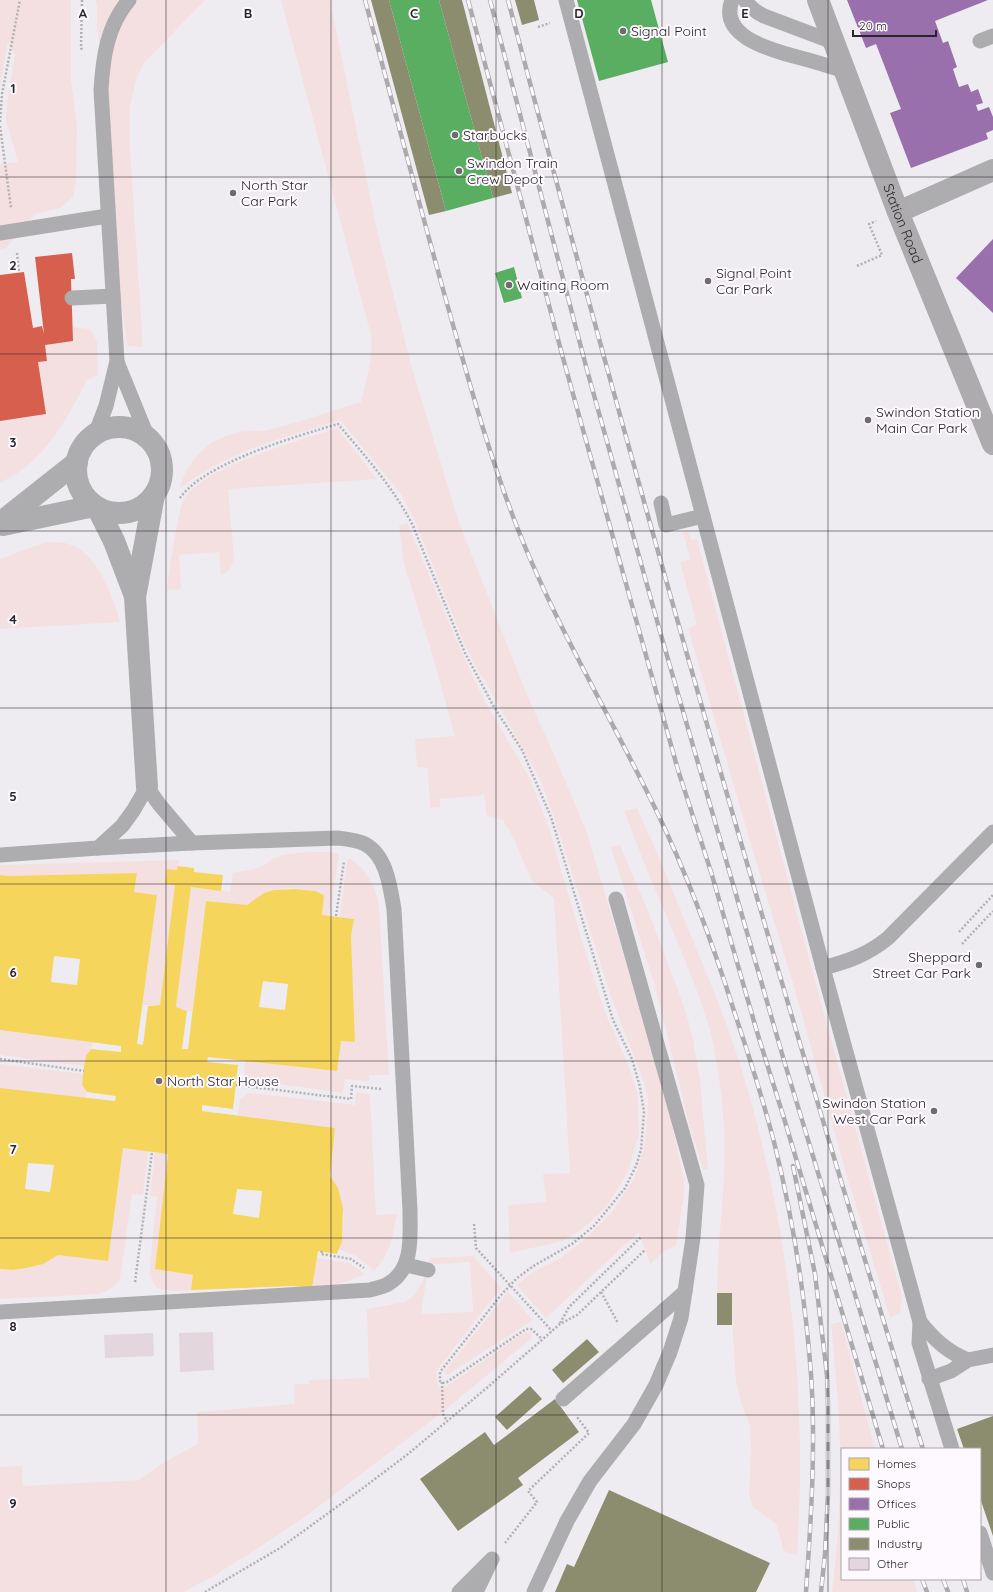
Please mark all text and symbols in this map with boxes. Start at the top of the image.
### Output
text: A [79,5,88,21]
text: B [244,5,252,21]
text: C [410,5,418,21]
text: D [574,5,584,21]
text: E [741,5,749,21]
scale bar [853,12,936,38]
text: 20 m [859,18,887,33]
place label: Signal Point [631,22,707,40]
marker: Signal Point [618,26,628,36]
text: 1 [10,80,16,96]
place label: Starbucks [463,126,527,144]
marker: Starbucks [450,130,460,140]
place label: Swindon Train Crew Depot [467,154,558,188]
marker: Swindon Train Crew Depot [454,166,464,176]
place label: North Star Car Park [241,176,309,210]
street label: Station Road [879,181,927,266]
marker: North Star Car Park [228,188,238,198]
text: 2 [9,257,17,273]
place label: Signal Point Car Park [716,264,792,298]
place label: Waiting Room [517,276,609,294]
marker: Signal Point Car Park [703,276,713,286]
marker: Waiting Room [504,280,514,290]
place label: Swindon Station Main Car Park [876,403,980,437]
marker: Swindon Station Main Car Park [863,415,873,425]
text: 3 [10,434,17,450]
text: 4 [9,611,17,627]
text: 5 [9,788,17,804]
place label: Sheppard Street Car Park [872,948,971,982]
marker: Sheppard Street Car Park [974,960,984,970]
text: 6 [9,964,17,980]
place label: North Star House [167,1072,279,1090]
marker: North Star House [154,1076,164,1086]
place label: Swindon Station West Car Park [822,1094,926,1128]
marker: Swindon Station West Car Park [929,1106,939,1116]
text: 7 [9,1141,17,1157]
text: 8 [9,1318,17,1334]
legend [841,1448,981,1580]
text: Homes [877,1456,917,1471]
text: Shops [877,1476,911,1491]
text: 9 [9,1495,17,1511]
text: Offices [877,1496,916,1511]
text: Public [877,1516,910,1531]
text: Industry [877,1536,922,1551]
text: Other [877,1556,909,1571]

